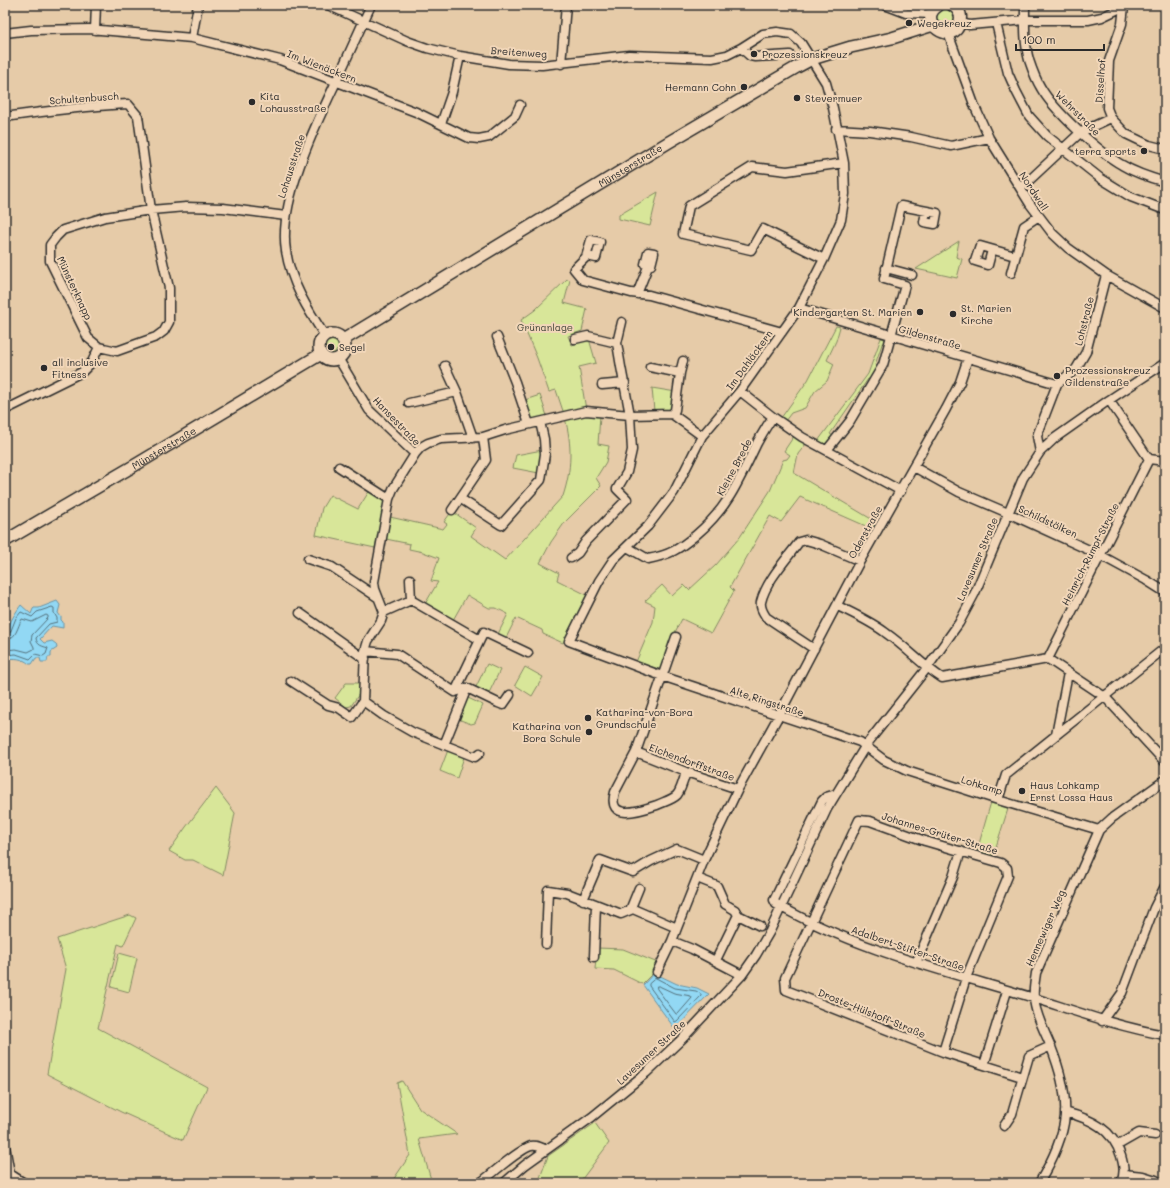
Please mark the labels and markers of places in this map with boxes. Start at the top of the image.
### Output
place label: Wegekreuz [917,16,972,30]
marker: Wegekreuz [904,18,914,28]
place label: Prozessionskreuz [762,47,848,61]
marker: Prozessionskreuz [749,49,759,59]
place label: Hermann Cohn [665,80,736,94]
marker: Hermann Cohn [739,82,749,92]
place label: Kita Lohausstraße [260,89,326,115]
place label: Stevermuer [805,91,862,105]
marker: Stevermuer [792,93,802,103]
marker: Kita Lohausstraße [247,97,257,107]
place label: terra sports [1075,144,1136,158]
marker: terra sports [1139,146,1149,156]
place label: St. Marien Kirche [961,301,1011,327]
place label: Kindergarten St. Marien [793,305,912,319]
marker: Kindergarten St. Marien [915,307,925,317]
marker: St. Marien Kirche [948,309,958,319]
place label: Segel [339,340,365,354]
marker: Segel [326,342,336,352]
place label: all inclusive Fitness [52,355,108,381]
marker: all inclusive Fitness [39,363,49,373]
place label: Prozessionskreuz Gildenstraße [1065,363,1151,389]
marker: Prozessionskreuz Gildenstraße [1052,371,1062,381]
place label: Katharina-von-Bora Grundschule [596,705,693,731]
marker: Katharina-von-Bora Grundschule [583,713,593,723]
place label: Katharina von Bora Schule [513,719,581,745]
marker: Katharina von Bora Schule [584,727,594,737]
place label: Haus Lohkamp Ernst Lossa Haus [1030,778,1113,804]
marker: Haus Lohkamp Ernst Lossa Haus [1017,786,1027,796]

